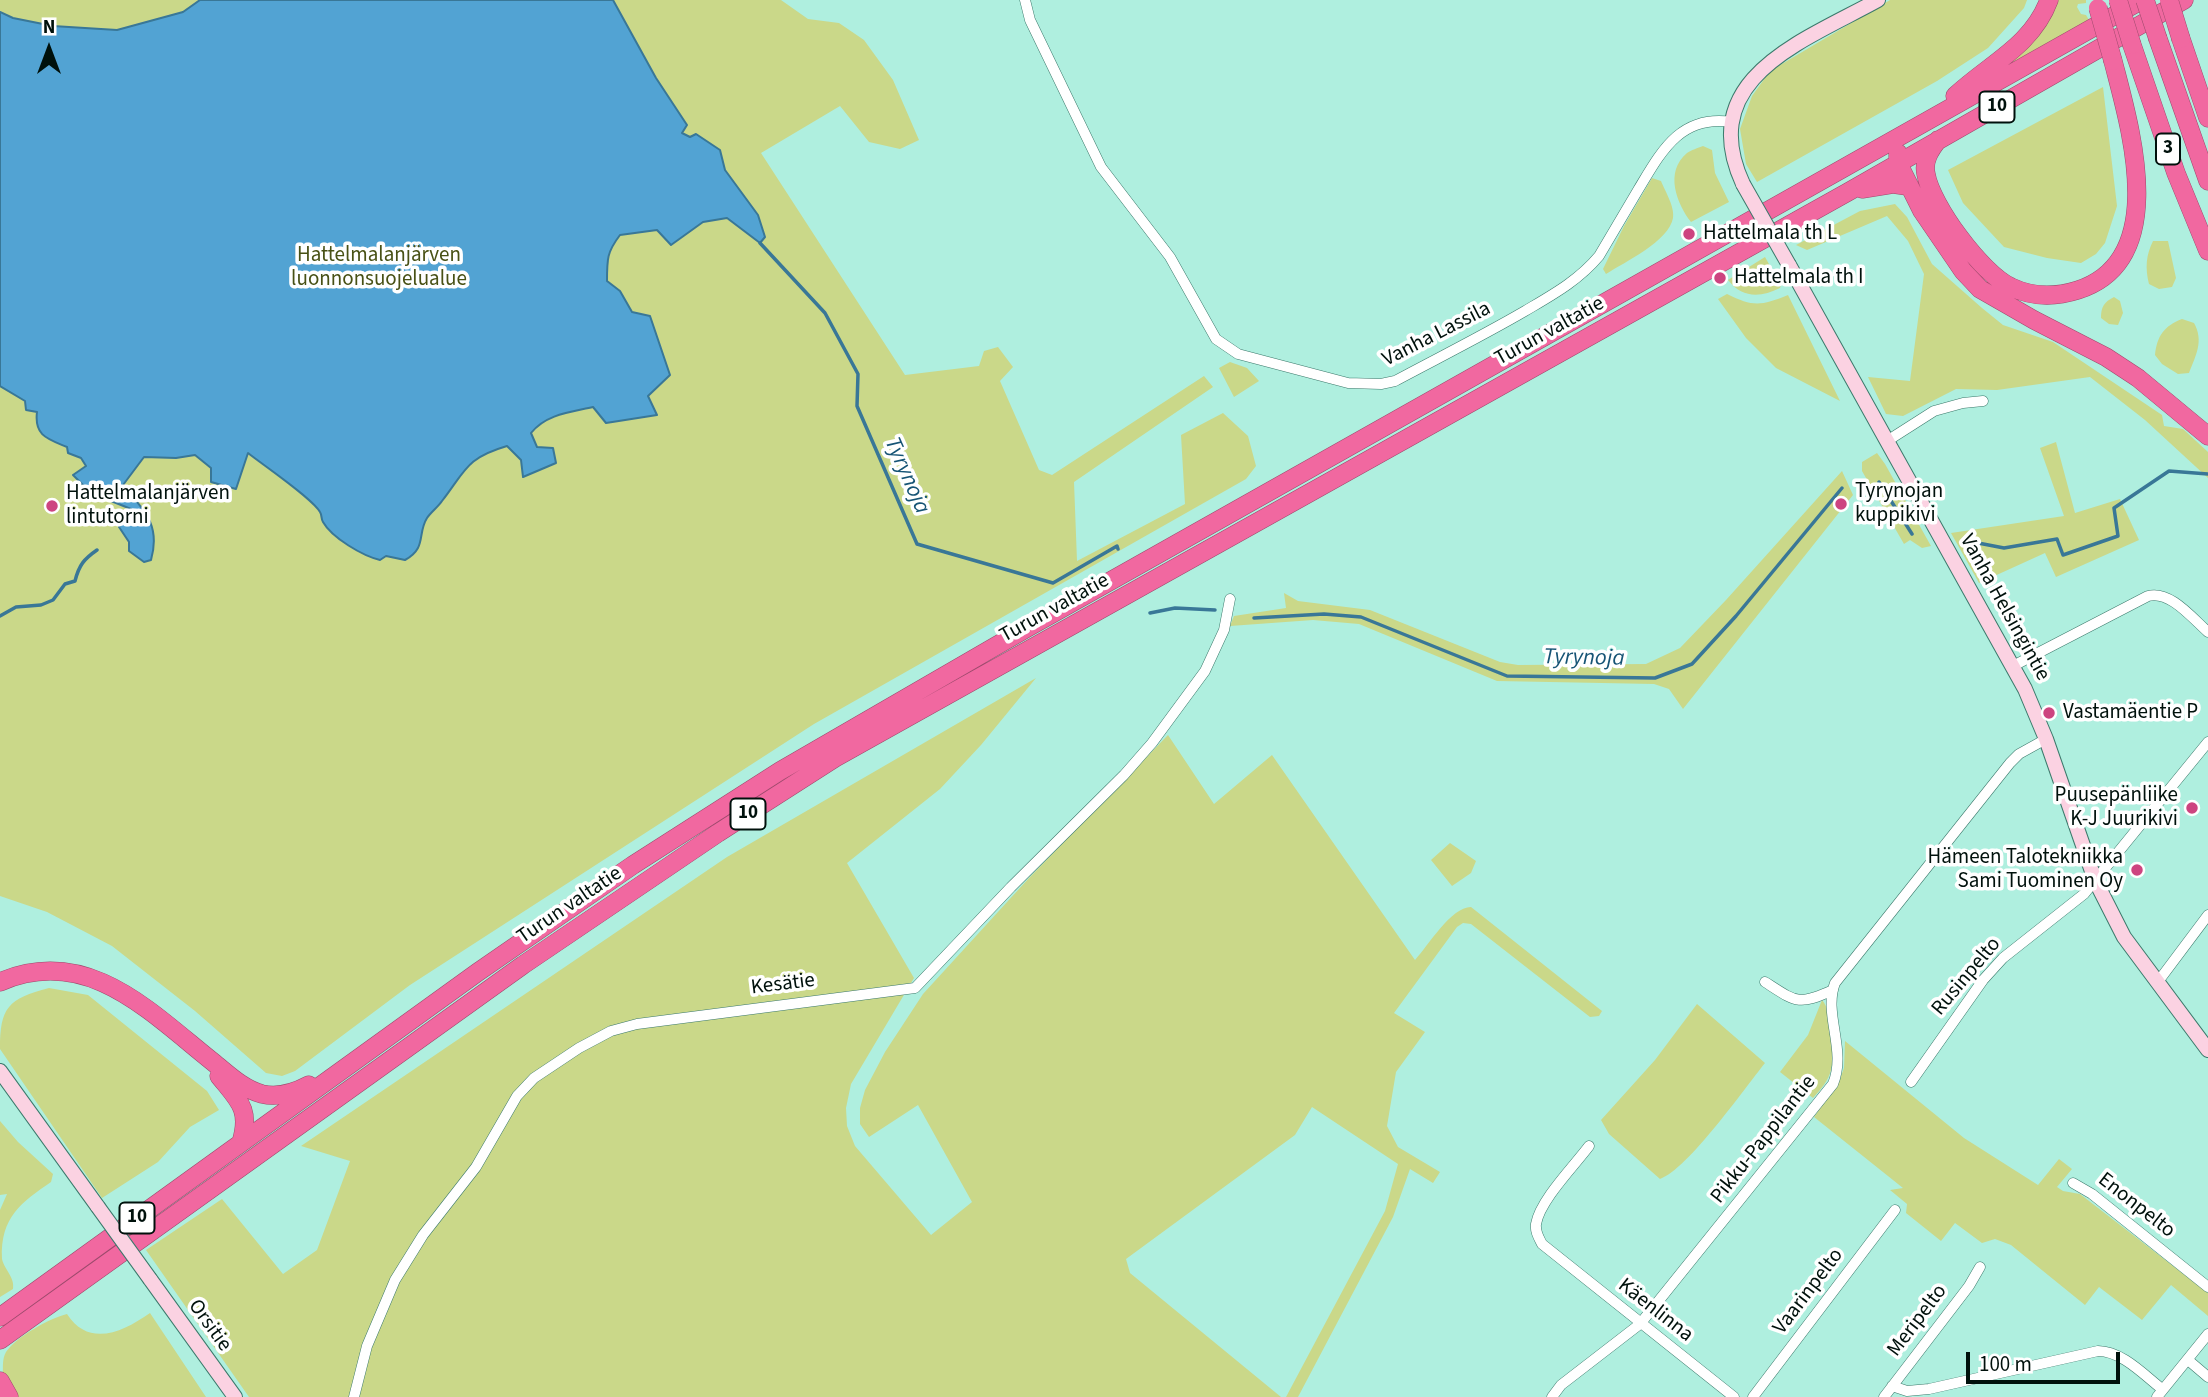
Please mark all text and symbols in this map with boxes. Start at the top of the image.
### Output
north arrow [14,14,84,84]
text: N [43,14,55,41]
road number: 10 [1980,92,2014,122]
road number: 3 [2156,134,2180,164]
place label: Hattelmala th L [1703,221,1837,247]
marker: Hattelmala th L [1681,226,1697,242]
park label: Hattelmalanjärven luonnonsuojelualue [291,243,467,293]
place label: Hattelmala th I [1734,265,1864,291]
marker: Hattelmala th I [1712,270,1728,286]
street label: Turun valtatie [1491,292,1609,372]
street label: Vanha Lassila [1379,297,1495,373]
water label: Tyrynoja [877,433,935,519]
place label: Tyrynojan kuppikivi [1855,479,1943,529]
place label: Hattelmalanjärven lintutorni [66,481,230,531]
marker: Tyrynojan kuppikivi [1833,496,1849,512]
marker: Hattelmalanjärven lintutorni [44,498,60,514]
street label: Vanha Helsingintie [1953,530,2055,686]
street label: Turun valtatie [996,569,1114,649]
water label: Tyrynoja [1543,644,1625,674]
place label: Vastamäentie P [2063,700,2198,726]
marker: Vastamäentie P [2041,705,2057,721]
place label: Puusepänliike K-J Juurikivi [2054,783,2178,833]
road number: 10 [730,799,766,830]
marker: Puusepänliike K-J Juurikivi [2184,800,2200,816]
place label: Hämeen Talotekniikka Sami Tuominen Oy [1928,845,2123,895]
street label: Turun valtatie [513,862,627,950]
marker: Hämeen Talotekniikka Sami Tuominen Oy [2129,862,2145,878]
street label: Rusinpelto [1927,933,2007,1021]
street label: Kesätie [750,969,816,1001]
street label: Pikku-Pappilantie [1706,1071,1822,1209]
street label: Enonpelto [2092,1168,2180,1244]
road number: 10 [120,1202,154,1234]
street label: Vaarinpelto [1769,1244,1849,1340]
street label: Käenlinna [1612,1274,1698,1348]
street label: Meripelto [1883,1280,1953,1362]
street label: Orsitie [182,1295,236,1357]
scale bar [1970,1338,2124,1382]
text: 100 m [1979,1349,2032,1379]

